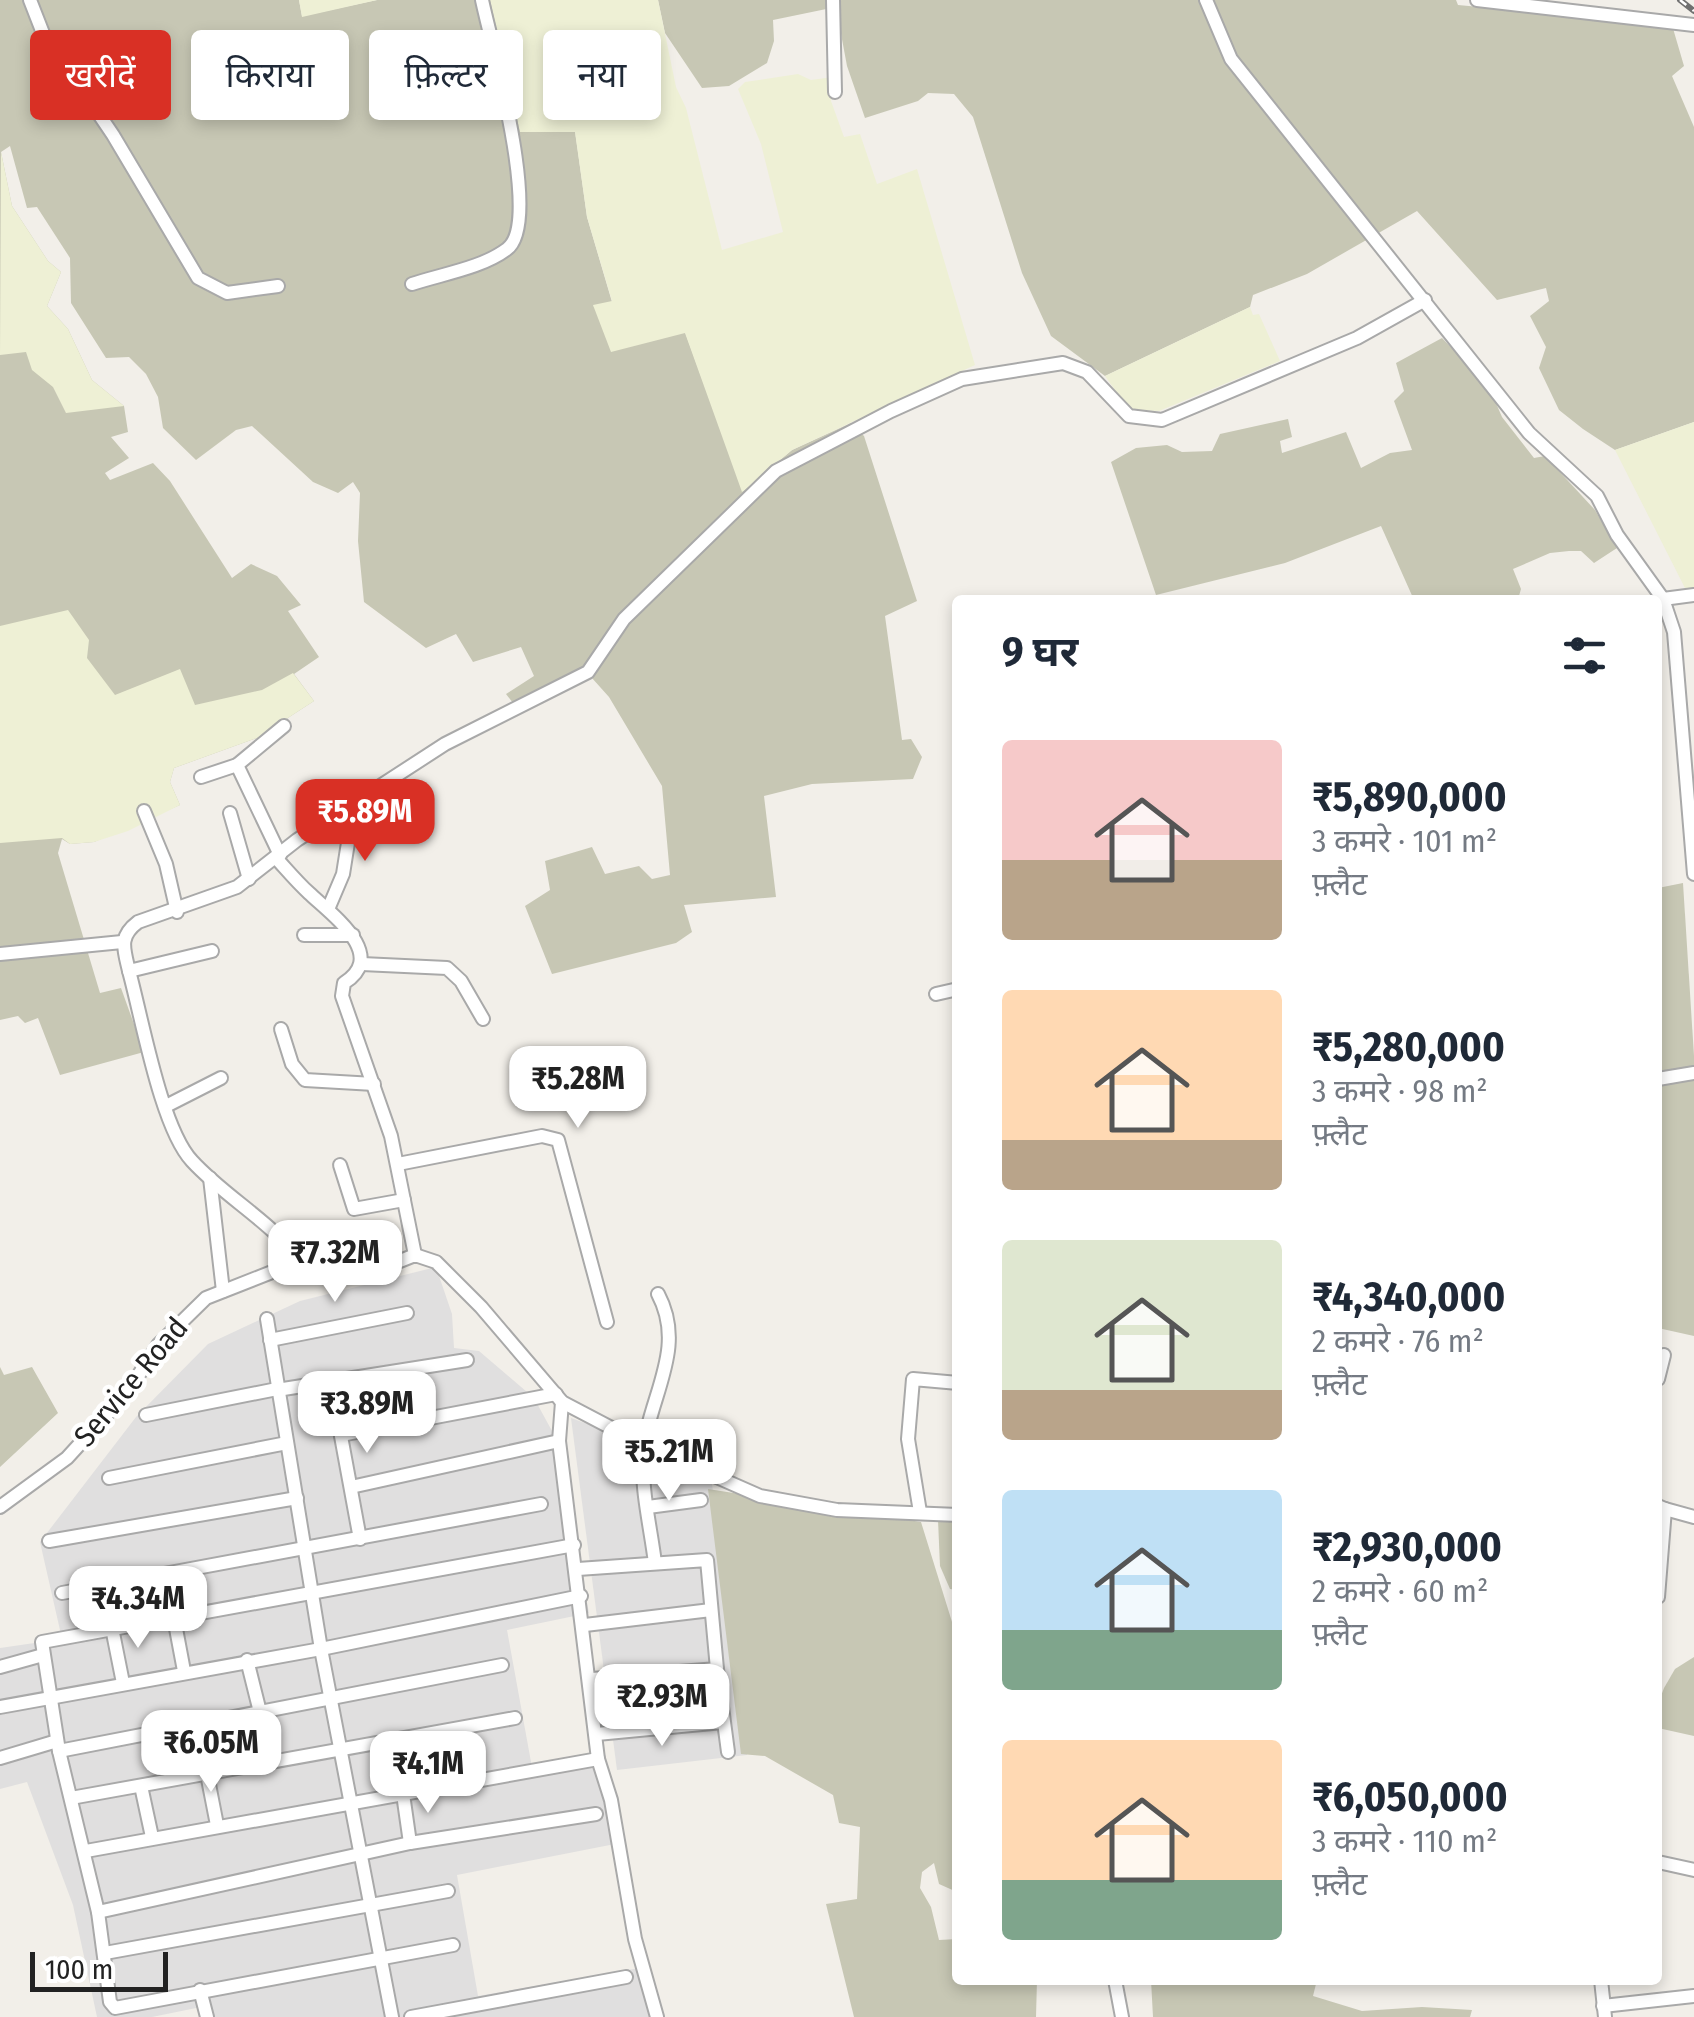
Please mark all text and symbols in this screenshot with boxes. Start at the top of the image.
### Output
chip: खरीदें [30,30,171,120]
chip: किराया [191,30,349,120]
chip: फ़िल्टर [369,30,523,120]
chip: नया [543,30,661,120]
text: 9 घर [1002,627,1078,677]
icon: filters [1557,628,1612,683]
text: ₹5,890,000 [1312,772,1507,822]
pin: ₹5.89M [284,779,446,864]
icon: home [1082,780,1202,900]
text: ₹5.89M [318,792,412,830]
text: 3 कमरे · 101 m² [1312,822,1497,860]
text: फ़्लैट [1312,865,1367,903]
text: ₹5,280,000 [1312,1022,1505,1072]
icon: home [1082,1030,1202,1150]
pin: ₹5.28M [497,1046,659,1131]
text: ₹5.28M [531,1059,625,1097]
text: 3 कमरे · 98 m² [1312,1072,1488,1110]
text: फ़्लैट [1312,1115,1367,1153]
pin: ₹7.32M [254,1220,416,1305]
text: ₹7.32M [290,1233,380,1271]
text: ₹4,340,000 [1312,1272,1505,1322]
icon: home [1082,1280,1202,1400]
street label: Service Road [67,1310,195,1454]
text: 2 कमरे · 76 m² [1312,1322,1484,1360]
text: फ़्लैट [1312,1365,1367,1403]
pin: ₹3.89M [286,1371,448,1456]
text: ₹3.89M [320,1384,414,1422]
pin: ₹5.21M [588,1419,750,1504]
text: ₹5.21M [624,1432,714,1470]
text: ₹2,930,000 [1312,1522,1502,1572]
icon: home [1082,1530,1202,1650]
pin: ₹4.34M [57,1566,219,1651]
text: 2 कमरे · 60 m² [1312,1572,1488,1610]
text: ₹4.34M [91,1579,185,1617]
text: फ़्लैट [1312,1615,1367,1653]
pin: ₹2.93M [581,1664,743,1749]
text: ₹2.93M [616,1677,708,1715]
pin: ₹6.05M [130,1710,292,1795]
text: ₹6.05M [163,1723,259,1761]
pin: ₹4.1M [358,1731,498,1816]
text: ₹4.1M [392,1744,464,1782]
text: ₹6,050,000 [1312,1772,1508,1822]
icon: home [1082,1780,1202,1900]
text: 3 कमरे · 110 m² [1312,1822,1497,1860]
text: फ़्लैट [1312,1865,1367,1903]
scale bar [30,1947,168,1992]
text: 100 m [45,1953,113,1986]

